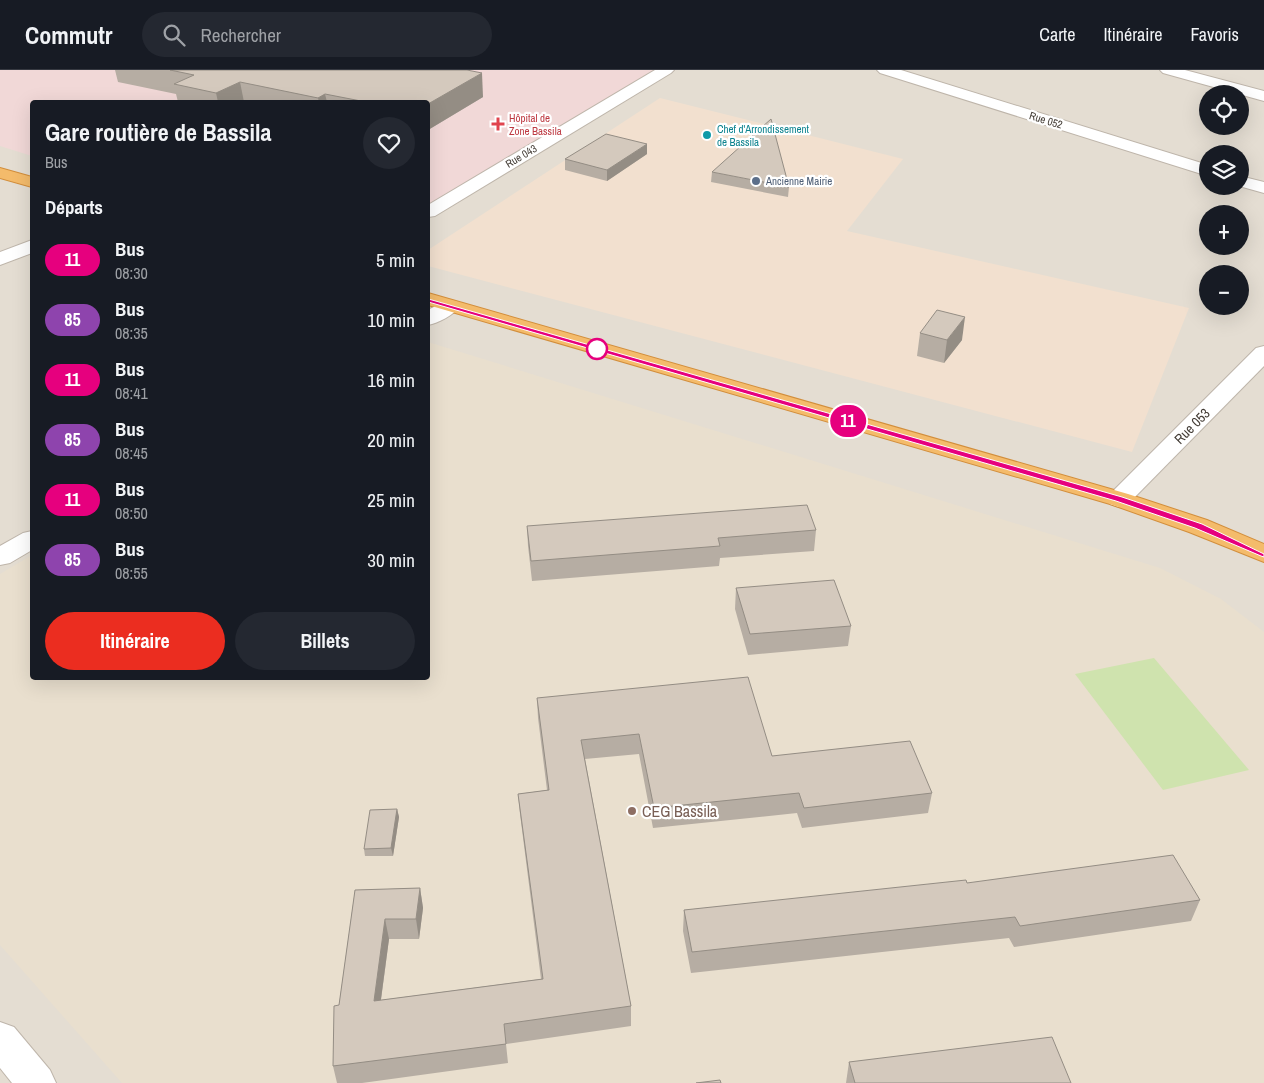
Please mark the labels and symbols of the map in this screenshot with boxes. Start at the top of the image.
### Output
street label: Rue 052 [1028,108,1064,132]
place label: Hôpital de Zone Bassila [509,111,562,138]
marker: Hôpital de Zone Bassila [491,117,505,131]
place label: Chef d'Arrondissement de Bassila [717,122,809,149]
marker: Chef d'Arrondissement de Bassila [701,129,713,141]
street label: Rue 043 [503,141,539,171]
place label: Ancienne Mairie [765,174,832,188]
marker: Ancienne Mairie [750,175,762,187]
unlabelled marker [586,338,608,360]
street label: Rue 053 [1170,404,1214,448]
line badge: 11 [826,405,870,437]
place label: CEG Bassila [642,800,718,822]
marker: CEG Bassila [626,805,638,817]

